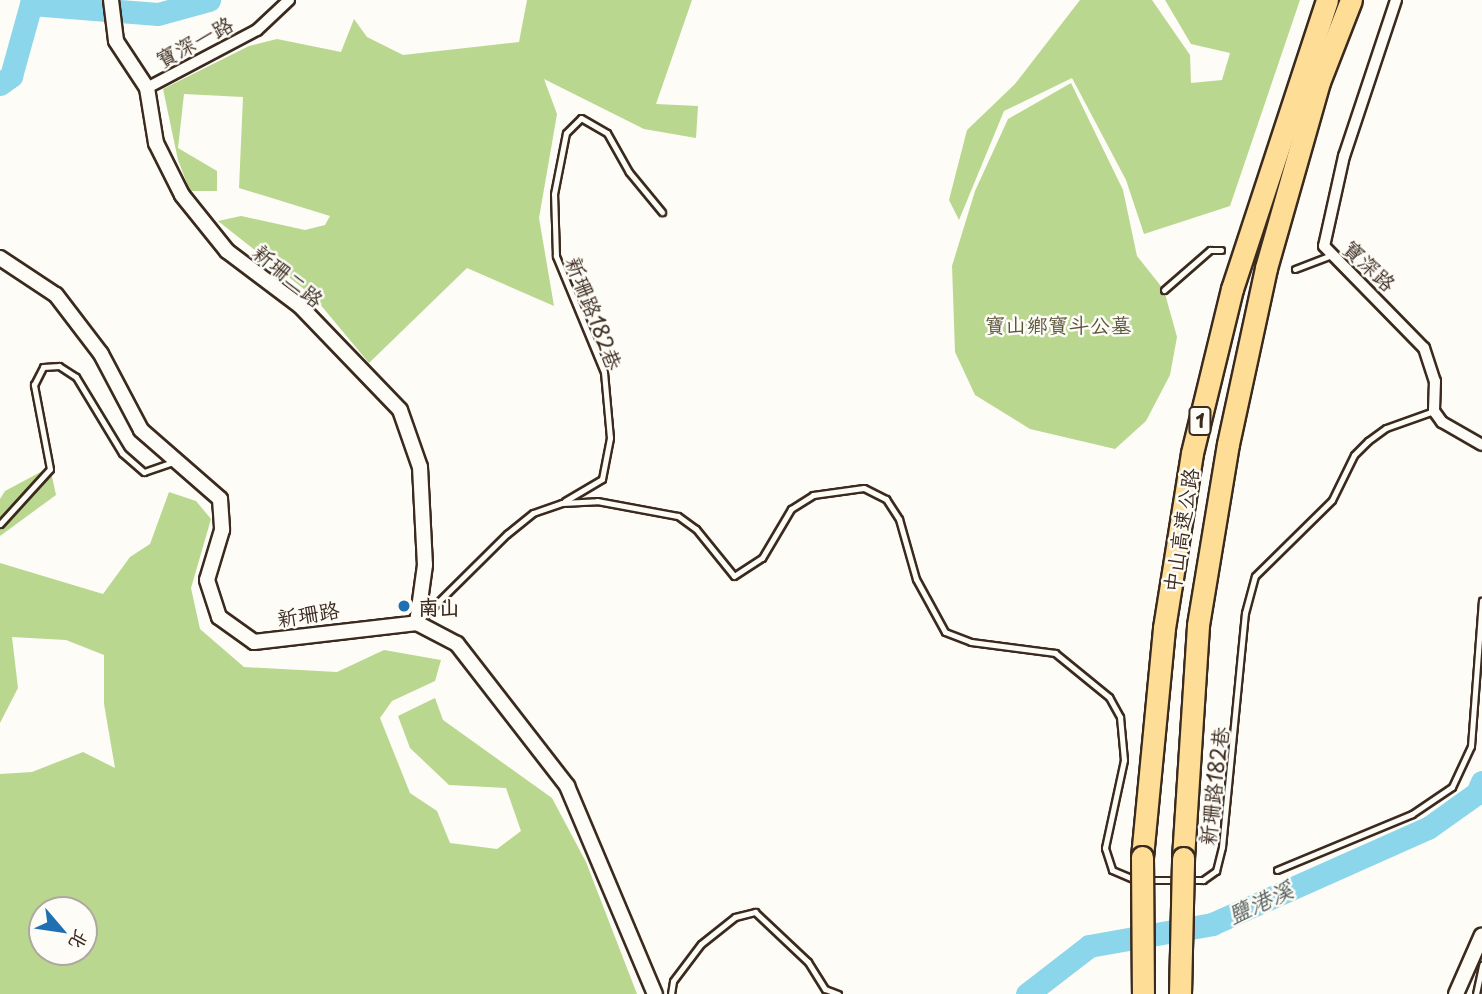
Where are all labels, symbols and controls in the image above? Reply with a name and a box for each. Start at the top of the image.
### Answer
street label: 寶深一路 [151,10,237,72]
street label: 寶深路 [1338,234,1402,296]
street label: 新珊二路 [249,238,329,312]
street label: 新珊路182巷 [562,253,628,373]
park label: 寶山鄉寶斗公墓 [985,311,1131,337]
road number: 1 [1188,406,1212,436]
street label: 中山高速公路 [1158,466,1202,594]
place label: 南山 [418,593,460,619]
street label: 新珊路 [275,596,341,630]
marker: 南山 [396,598,412,614]
street label: 新珊路182巷 [1193,725,1233,847]
water label: 鹽港溪 [1223,875,1297,929]
north arrow [28,896,98,966]
text: 北 [63,925,96,955]

